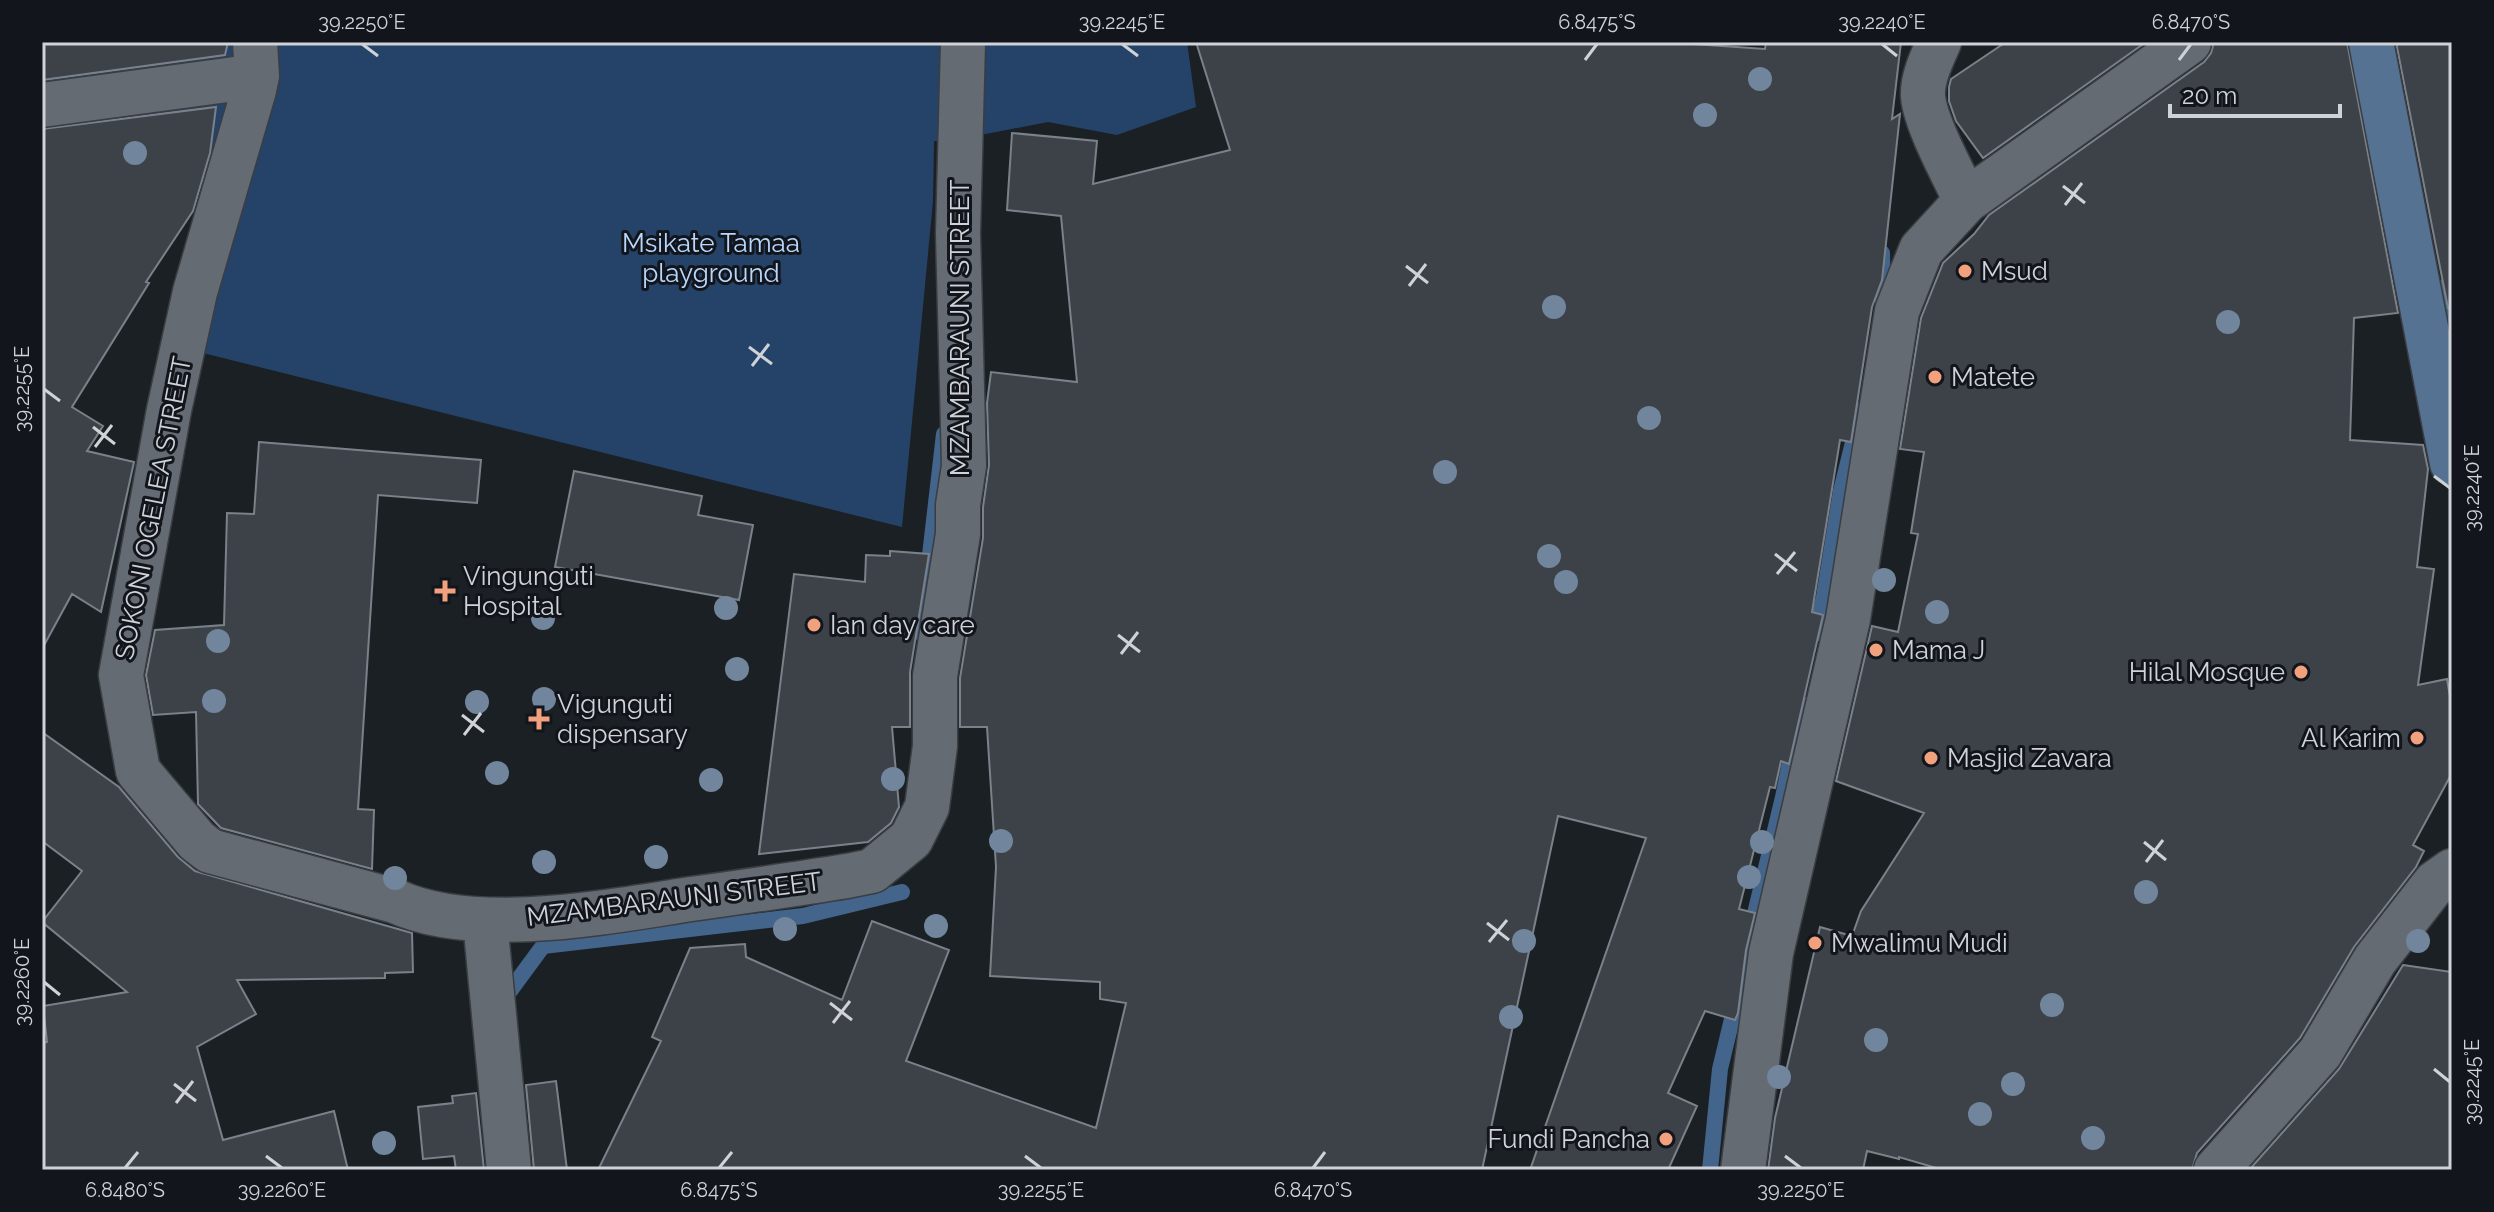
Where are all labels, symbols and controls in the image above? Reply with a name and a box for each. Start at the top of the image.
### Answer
text: 39.2250°E [318,10,406,34]
text: 39.2245°E [1079,10,1165,34]
text: 6.8475°S [1558,10,1636,34]
text: 39.2240°E [1838,10,1926,34]
text: 6.8470°S [2152,10,2230,34]
scale bar [2170,68,2340,118]
text: 20 m [2182,81,2237,110]
street label: MZAMBARAUNI STREET [945,180,975,476]
park label: Msikate Tamaa playground [622,228,800,288]
place label: Msud [1981,256,2048,286]
marker: Msud [1956,262,1974,280]
text: 39.2255°E [10,346,34,432]
street label: SOKONI OGELEA STREET [109,354,197,662]
place label: Matete [1951,362,2035,392]
marker: Matete [1926,368,1944,386]
text: 39.2240°E [2460,444,2484,532]
place label: Vingunguti Hospital [463,561,594,621]
marker: Vingunguti Hospital [434,580,456,602]
place label: Ian day care [830,610,975,640]
marker: Ian day care [805,616,823,634]
place label: Mama J [1892,635,1985,665]
marker: Mama J [1867,641,1885,659]
place label: Hilal Mosque [2129,657,2285,687]
marker: Hilal Mosque [2292,663,2310,681]
place label: Vigunguti dispensary [557,689,688,749]
marker: Vigunguti dispensary [528,708,550,730]
place label: Al Karim [2301,723,2401,753]
marker: Al Karim [2408,729,2426,747]
place label: Masjid Zavara [1947,743,2112,773]
marker: Masjid Zavara [1922,749,1940,767]
street label: MZAMBARAUNI STREET [525,866,823,932]
place label: Mwalimu Mudi [1831,928,2008,958]
marker: Mwalimu Mudi [1806,934,1824,952]
text: 39.2260°E [10,938,34,1026]
text: 39.2245°E [2460,1039,2484,1125]
place label: Fundi Pancha [1488,1124,1650,1154]
marker: Fundi Pancha [1657,1130,1675,1148]
text: 6.8480°S [85,1178,165,1202]
text: 39.2260°E [238,1178,326,1202]
text: 6.8475°S [680,1178,758,1202]
text: 39.2255°E [998,1178,1084,1202]
text: 6.8470°S [1274,1178,1352,1202]
text: 39.2250°E [1757,1178,1845,1202]

